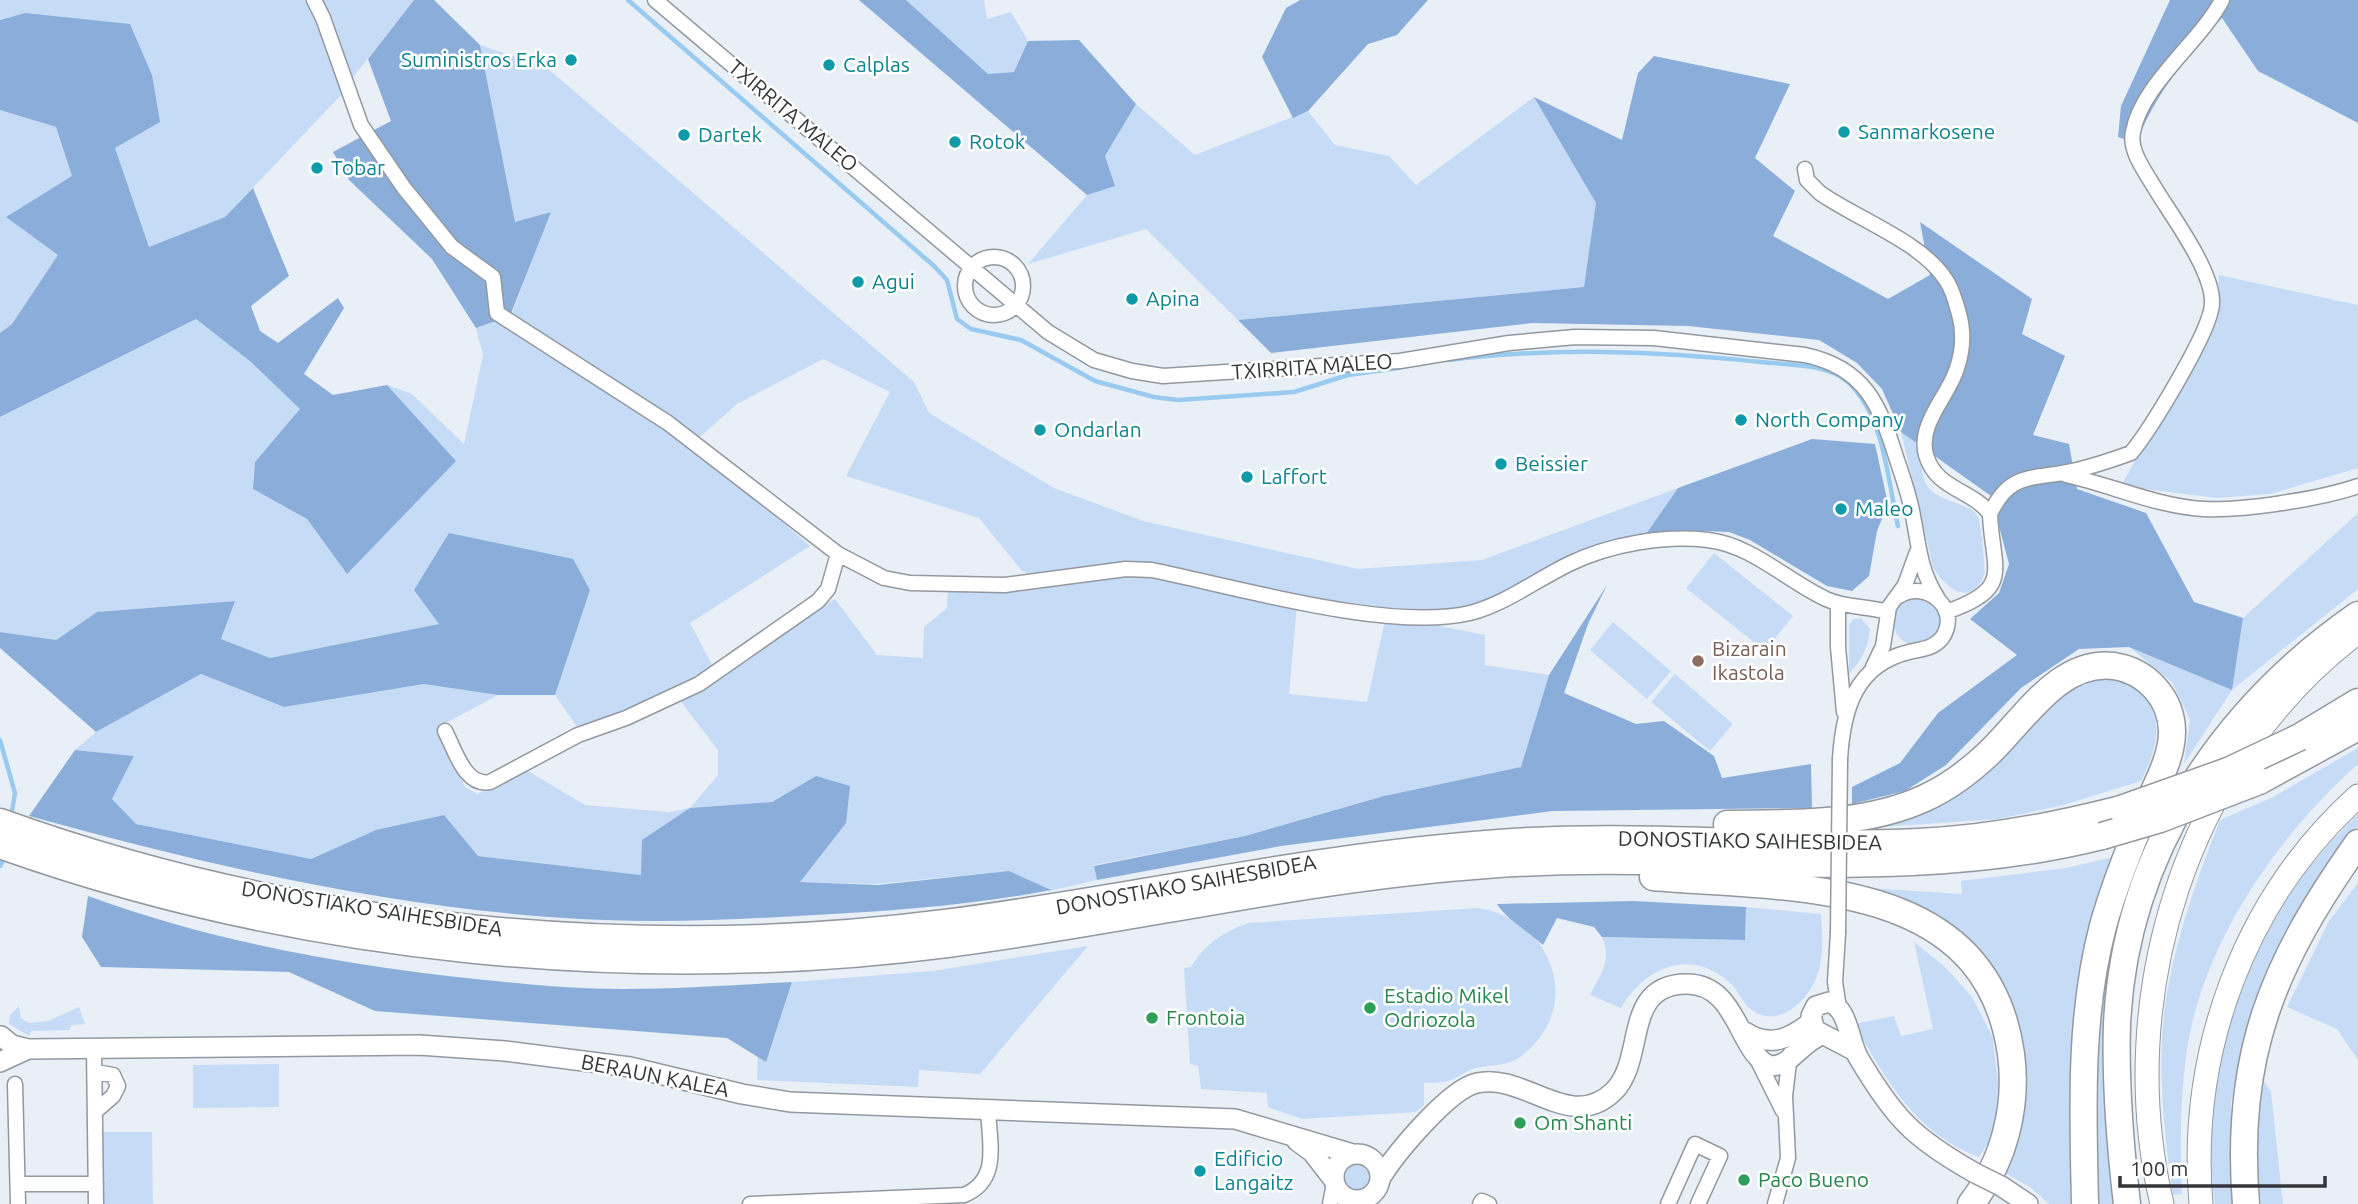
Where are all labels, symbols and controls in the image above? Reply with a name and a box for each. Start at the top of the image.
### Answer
place label: Suministros Erka [401,47,557,71]
marker: Suministros Erka [563,52,579,68]
place label: Calplas [843,52,910,76]
street label: TXIRRITA MALEO [724,54,863,176]
marker: Calplas [821,57,837,73]
place label: Sanmarkosene [1858,119,1995,143]
place label: Dartek [698,122,762,146]
marker: Sanmarkosene [1836,124,1852,140]
marker: Dartek [676,127,692,143]
place label: Rotok [969,129,1026,153]
marker: Rotok [947,134,963,150]
place label: Tobar [331,155,385,179]
marker: Tobar [309,160,325,176]
place label: Agui [872,269,915,293]
marker: Agui [850,274,866,290]
place label: Apina [1146,286,1200,310]
marker: Apina [1124,291,1140,307]
street label: TXIRRITA MALEO [1231,348,1393,384]
place label: North Company [1755,407,1904,431]
marker: North Company [1733,412,1749,428]
place label: Ondarlan [1054,417,1142,441]
marker: Ondarlan [1032,422,1048,438]
place label: Beissier [1515,451,1588,475]
marker: Beissier [1493,456,1509,472]
place label: Laffort [1261,464,1327,488]
marker: Laffort [1239,469,1255,485]
place label: Maleo [1855,496,1913,520]
marker: Maleo [1833,501,1849,517]
place label: Bizarain Ikastola [1712,636,1787,684]
marker: Bizarain Ikastola [1690,653,1706,669]
street label: DONOSTIAKO SAIHESBIDEA [1618,826,1883,854]
street label: DONOSTIAKO SAIHESBIDEA [1054,849,1318,919]
street label: DONOSTIAKO SAIHESBIDEA [240,876,505,941]
place label: Estadio Mikel Odriozola [1384,983,1509,1031]
marker: Estadio Mikel Odriozola [1362,1000,1378,1016]
place label: Frontoia [1166,1005,1245,1029]
marker: Frontoia [1144,1010,1160,1026]
street label: BERAUN KALEA [579,1049,732,1101]
place label: Om Shanti [1534,1110,1632,1134]
marker: Om Shanti [1512,1115,1528,1131]
scale bar [2120,1144,2325,1188]
place label: Edificio Langaitz [1214,1146,1293,1194]
text: 100 m [2130,1156,2188,1180]
marker: Edificio Langaitz [1192,1163,1208,1179]
place label: Paco Bueno [1758,1167,1869,1191]
marker: Paco Bueno [1736,1172,1752,1188]

